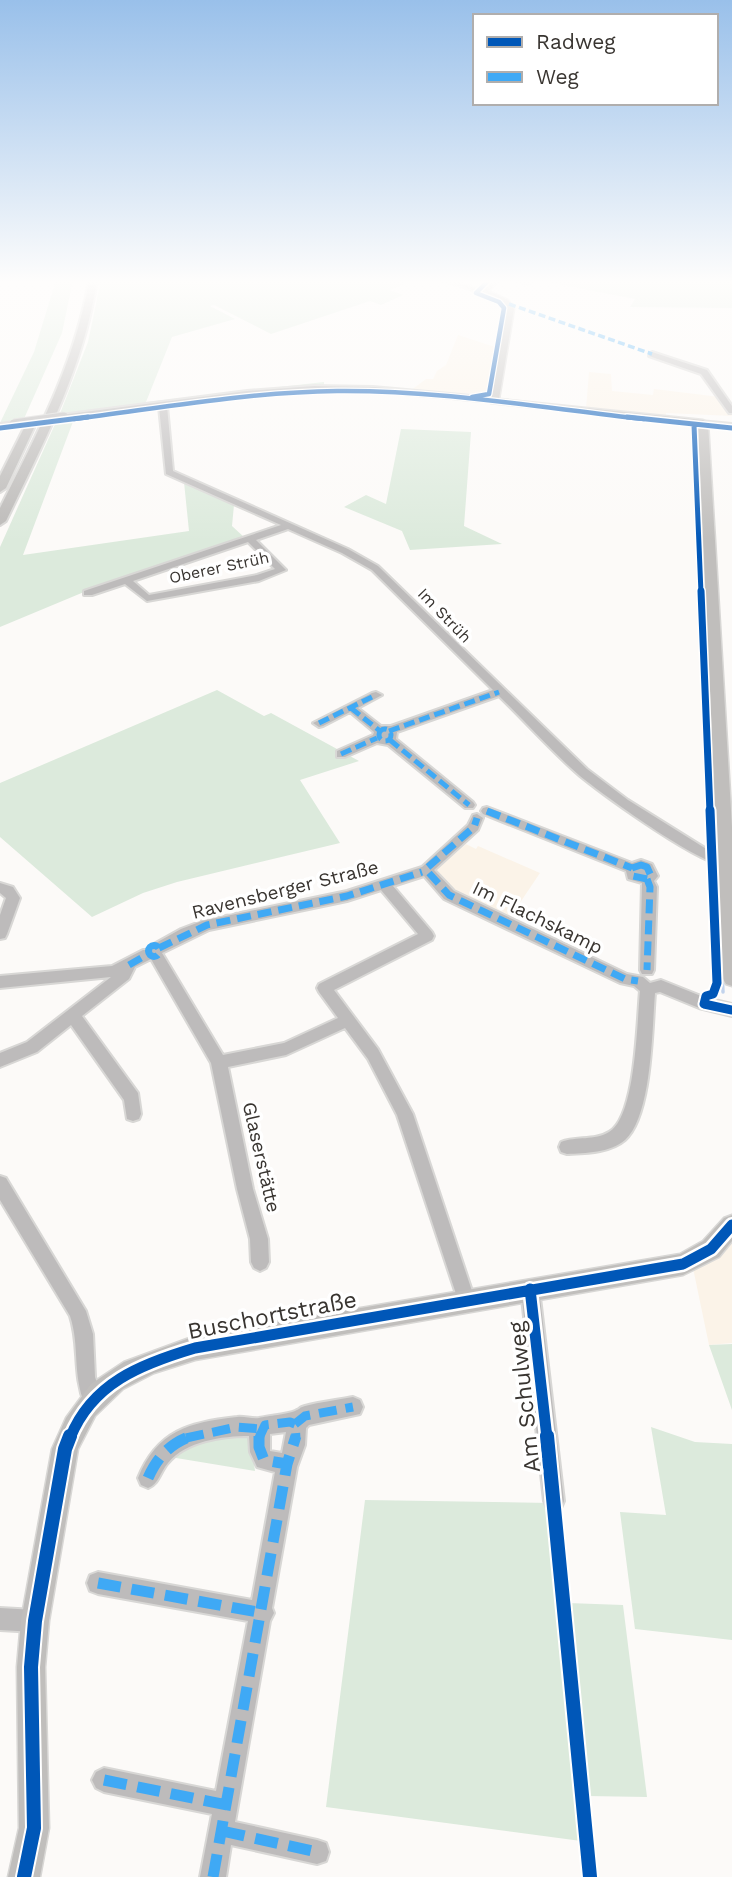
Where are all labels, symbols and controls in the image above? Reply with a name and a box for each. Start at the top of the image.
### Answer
legend [473,14,718,105]
text: Radweg [536,29,616,54]
text: Weg [536,64,580,89]
street label: Oberer Strüh [167,548,271,587]
street label: Im Strüh [414,584,475,647]
street label: Ravensberger Straße [189,855,381,924]
street label: Im Flachskamp [469,876,607,959]
street label: Glaserstätte [238,1100,285,1215]
street label: Buschortstraße [185,1286,359,1345]
street label: Am Schulweg [503,1319,546,1474]

